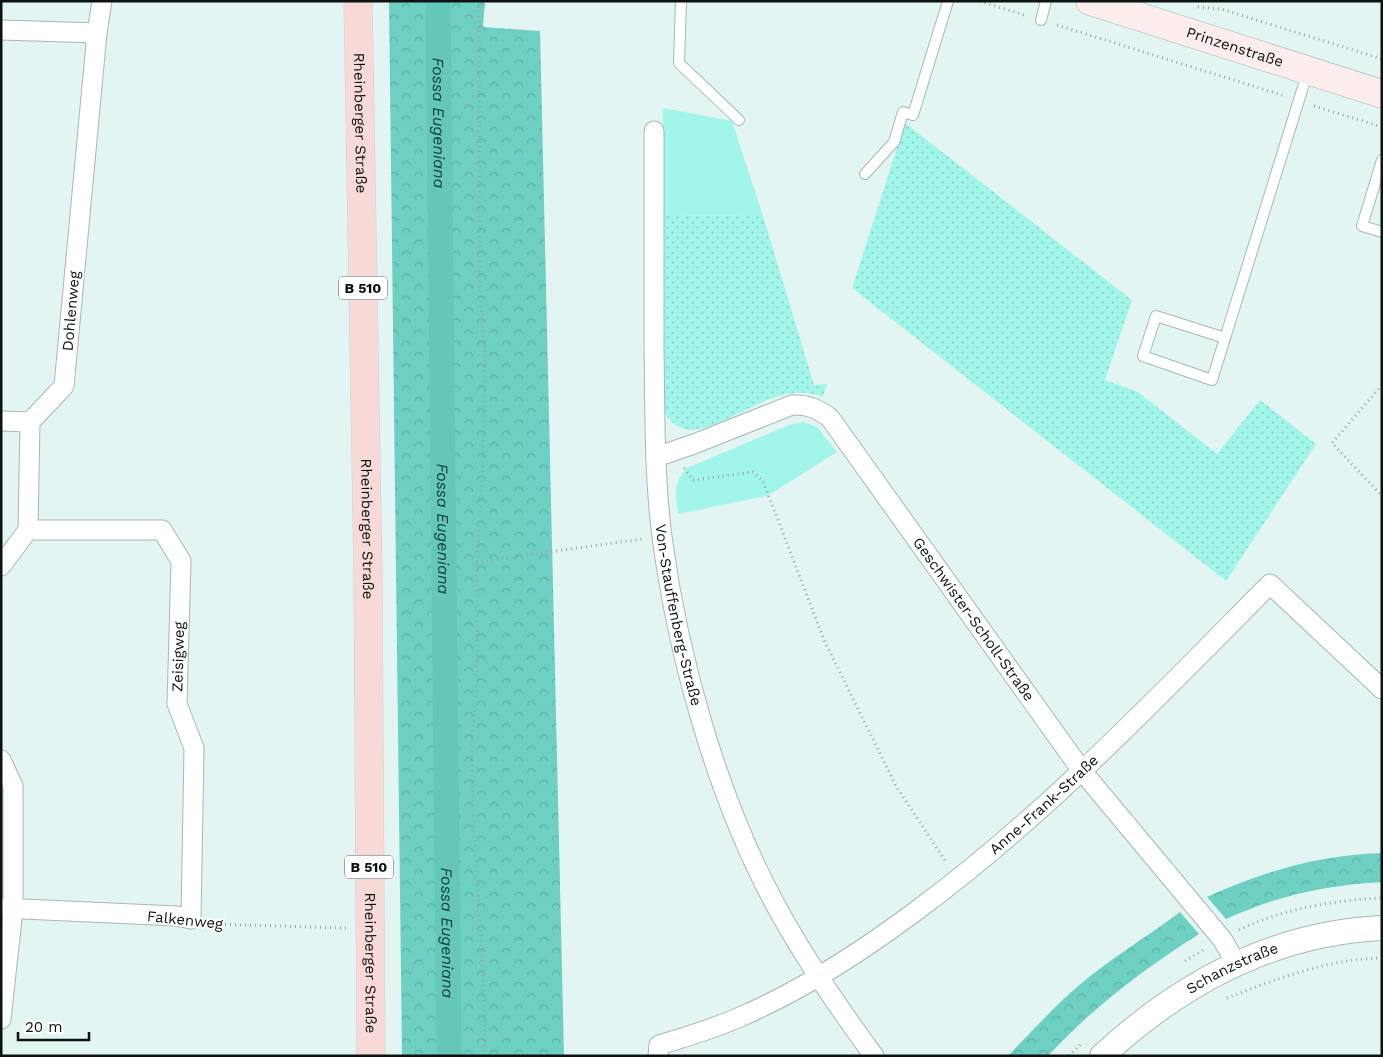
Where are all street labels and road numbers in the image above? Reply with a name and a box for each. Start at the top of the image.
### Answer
street label: Prinzenstraße [1184,23,1286,71]
street label: Rheinberger Straße [350,52,370,194]
street label: Dohlenweg [59,270,83,352]
road number: B 510 [339,276,387,300]
street label: Rheinberger Straße [357,458,377,599]
street label: Von-Stauffenberg-Straße [652,523,706,708]
street label: Geschwister-Scholl-Straße [909,534,1038,705]
street label: Zeisigweg [168,621,188,692]
street label: Anne-Frank-Straße [986,751,1102,858]
road number: B 510 [345,856,393,879]
street label: Rheinberger Straße [361,892,380,1033]
street label: Falkenweg [146,907,224,933]
street label: Schanzstraße [1183,939,1280,998]

